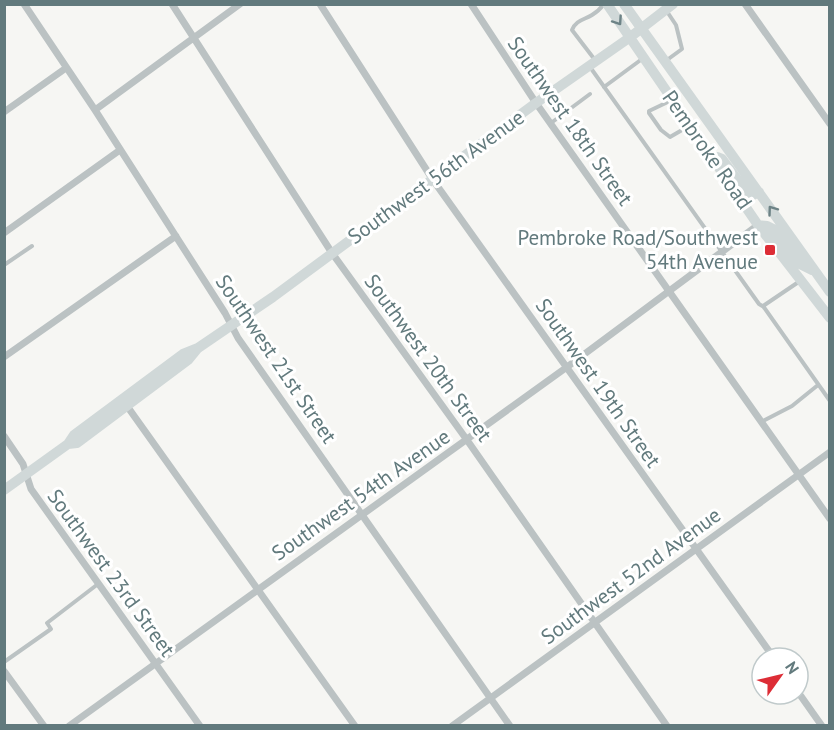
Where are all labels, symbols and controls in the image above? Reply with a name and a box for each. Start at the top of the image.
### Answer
one-way arrow [611,15,622,26]
street label: Southwest 18th Street [502,31,639,211]
street label: Pembroke Road [656,85,758,214]
street label: Southwest 56th Avenue [342,103,529,250]
one-way arrow [768,206,779,217]
place label: Pembroke Road/Southwest 54th Avenue [517,224,758,275]
marker: Pembroke Road/Southwest 54th Avenue [763,243,777,257]
street label: Southwest 21st Street [210,269,343,448]
street label: Southwest 20th Street [359,269,498,447]
street label: Southwest 19th Street [530,293,667,473]
street label: Southwest 54th Avenue [266,423,455,566]
street label: Southwest 23rd Street [42,484,181,662]
street label: Southwest 52nd Avenue [535,501,726,650]
north arrow [750,646,810,706]
text: N [781,658,804,678]

